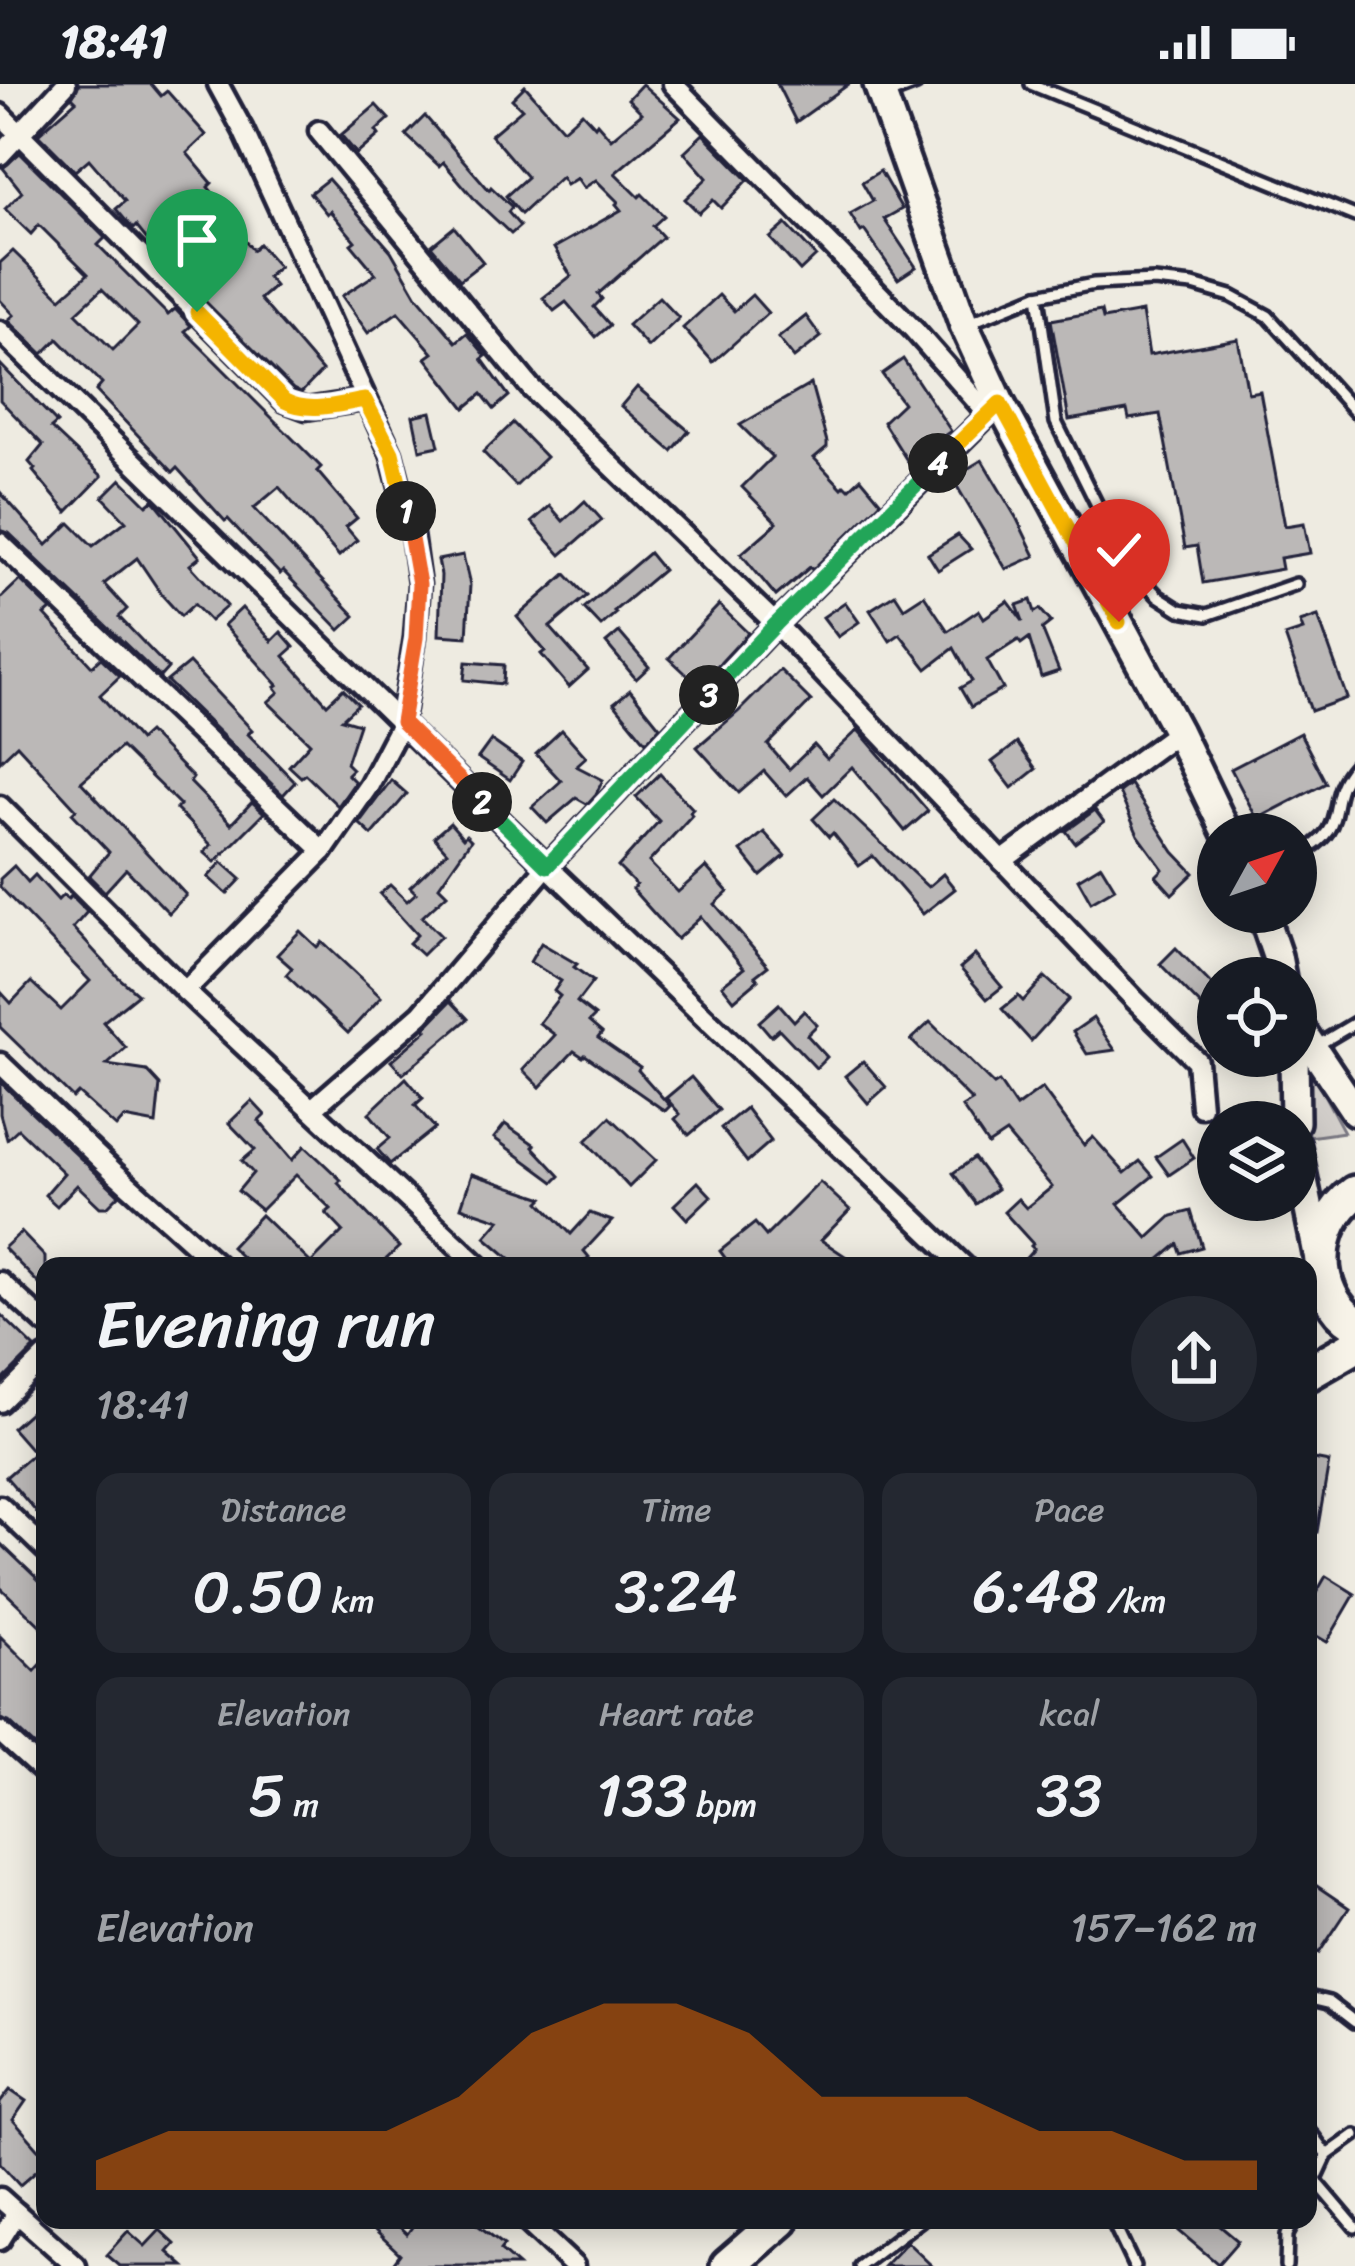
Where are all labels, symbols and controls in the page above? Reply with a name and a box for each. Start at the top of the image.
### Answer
text: 18:41 [60,2,167,82]
pin [146,189,248,312]
icon: arrive [164,207,230,273]
pin: 4 [908,433,968,493]
text: 4 [928,434,948,492]
pin: 1 [376,481,436,541]
text: 1 [399,482,413,540]
pin [1068,499,1170,622]
icon: check [1086,517,1152,583]
pin: 3 [679,665,739,725]
text: 3 [700,666,718,724]
pin: 2 [452,772,512,832]
text: 2 [472,773,492,831]
north arrow [1197,813,1317,933]
map controls [1197,813,1317,1221]
button: locate [1197,957,1317,1077]
button: layers [1197,1101,1317,1221]
text: Evening run [96,1266,436,1383]
button: share [1131,1296,1257,1422]
text: 18:41 [96,1370,189,1439]
text: Distance [221,1481,346,1539]
text: Time [642,1481,711,1539]
text: Pace [1034,1481,1105,1539]
text: 0.50 [192,1539,323,1645]
text: 3:24 [615,1539,738,1645]
text: 6:48 [973,1539,1099,1645]
text: km [323,1572,375,1630]
text: /km [1099,1572,1166,1630]
text: Elevation [217,1685,350,1743]
text: Heart rate [599,1685,754,1743]
text: kcal [1040,1685,1099,1743]
text: 5 [248,1743,285,1849]
text: 133 [596,1743,688,1849]
text: 33 [1037,1743,1102,1849]
text: m [285,1776,319,1834]
text: bpm [688,1776,757,1834]
text: Elevation [96,1893,254,1962]
text: 157–162 m [1071,1893,1257,1962]

